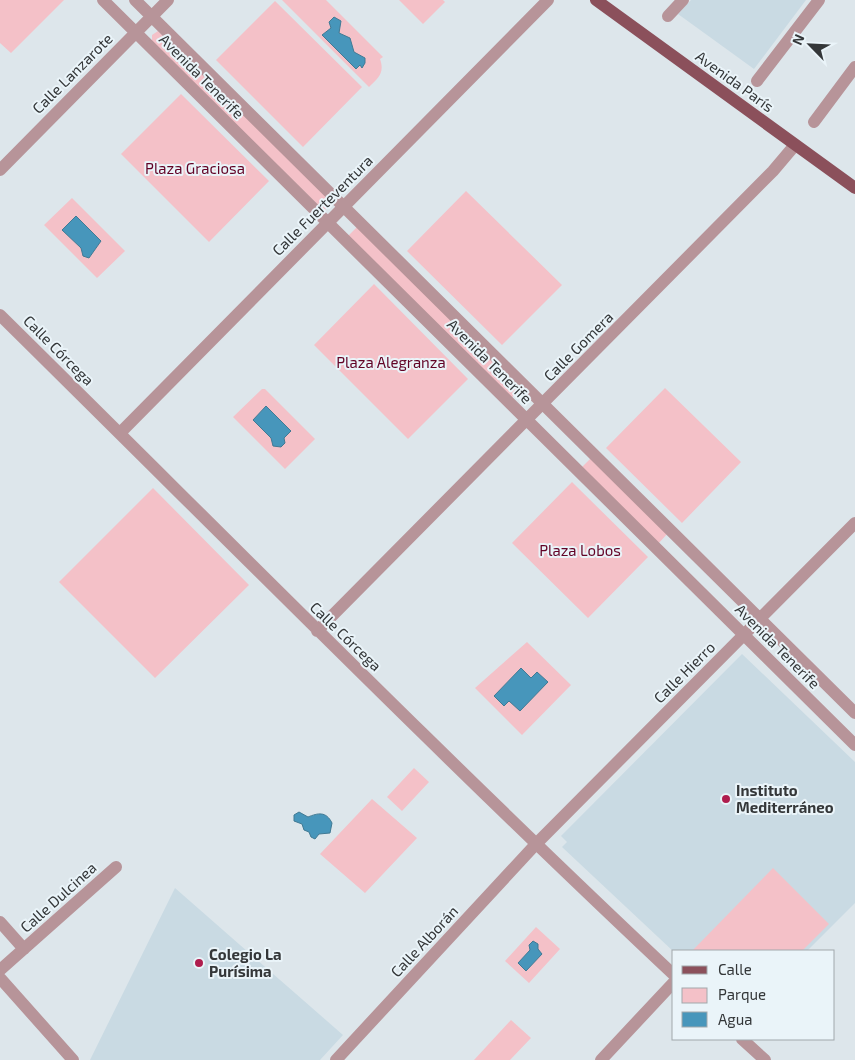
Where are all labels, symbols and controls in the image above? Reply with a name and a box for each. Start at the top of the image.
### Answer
north arrow [785,20,835,70]
street label: Calle Lanzarote [28,29,116,117]
street label: Avenida Tenerife [156,30,248,122]
text: N [788,31,807,48]
street label: Avenida París [693,47,777,115]
street label: Calle Fuerteventura [268,151,376,259]
park label: Plaza Graciosa [145,159,245,177]
street label: Calle Gomera [540,308,616,384]
street label: Calle Córcega [20,311,98,389]
street label: Avenida Tenerife [444,315,536,407]
park label: Plaza Alegranza [336,353,446,371]
park label: Plaza Lobos [539,541,621,559]
street label: Calle Córcega [307,598,385,674]
street label: Avenida Tenerife [732,600,824,692]
street label: Calle Hierro [650,638,718,706]
place label: Instituto Mediterráneo [736,781,834,816]
marker: Instituto Mediterráneo [720,793,732,805]
street label: Calle Dulcinea [16,858,100,936]
street label: Calle Alborán [387,902,461,980]
place label: Colegio La Purísima [209,945,282,980]
legend [672,950,835,1040]
marker: Colegio La Purísima [193,957,205,969]
text: Calle [718,960,752,978]
text: Parque [718,985,766,1003]
text: Agua [718,1010,753,1028]

